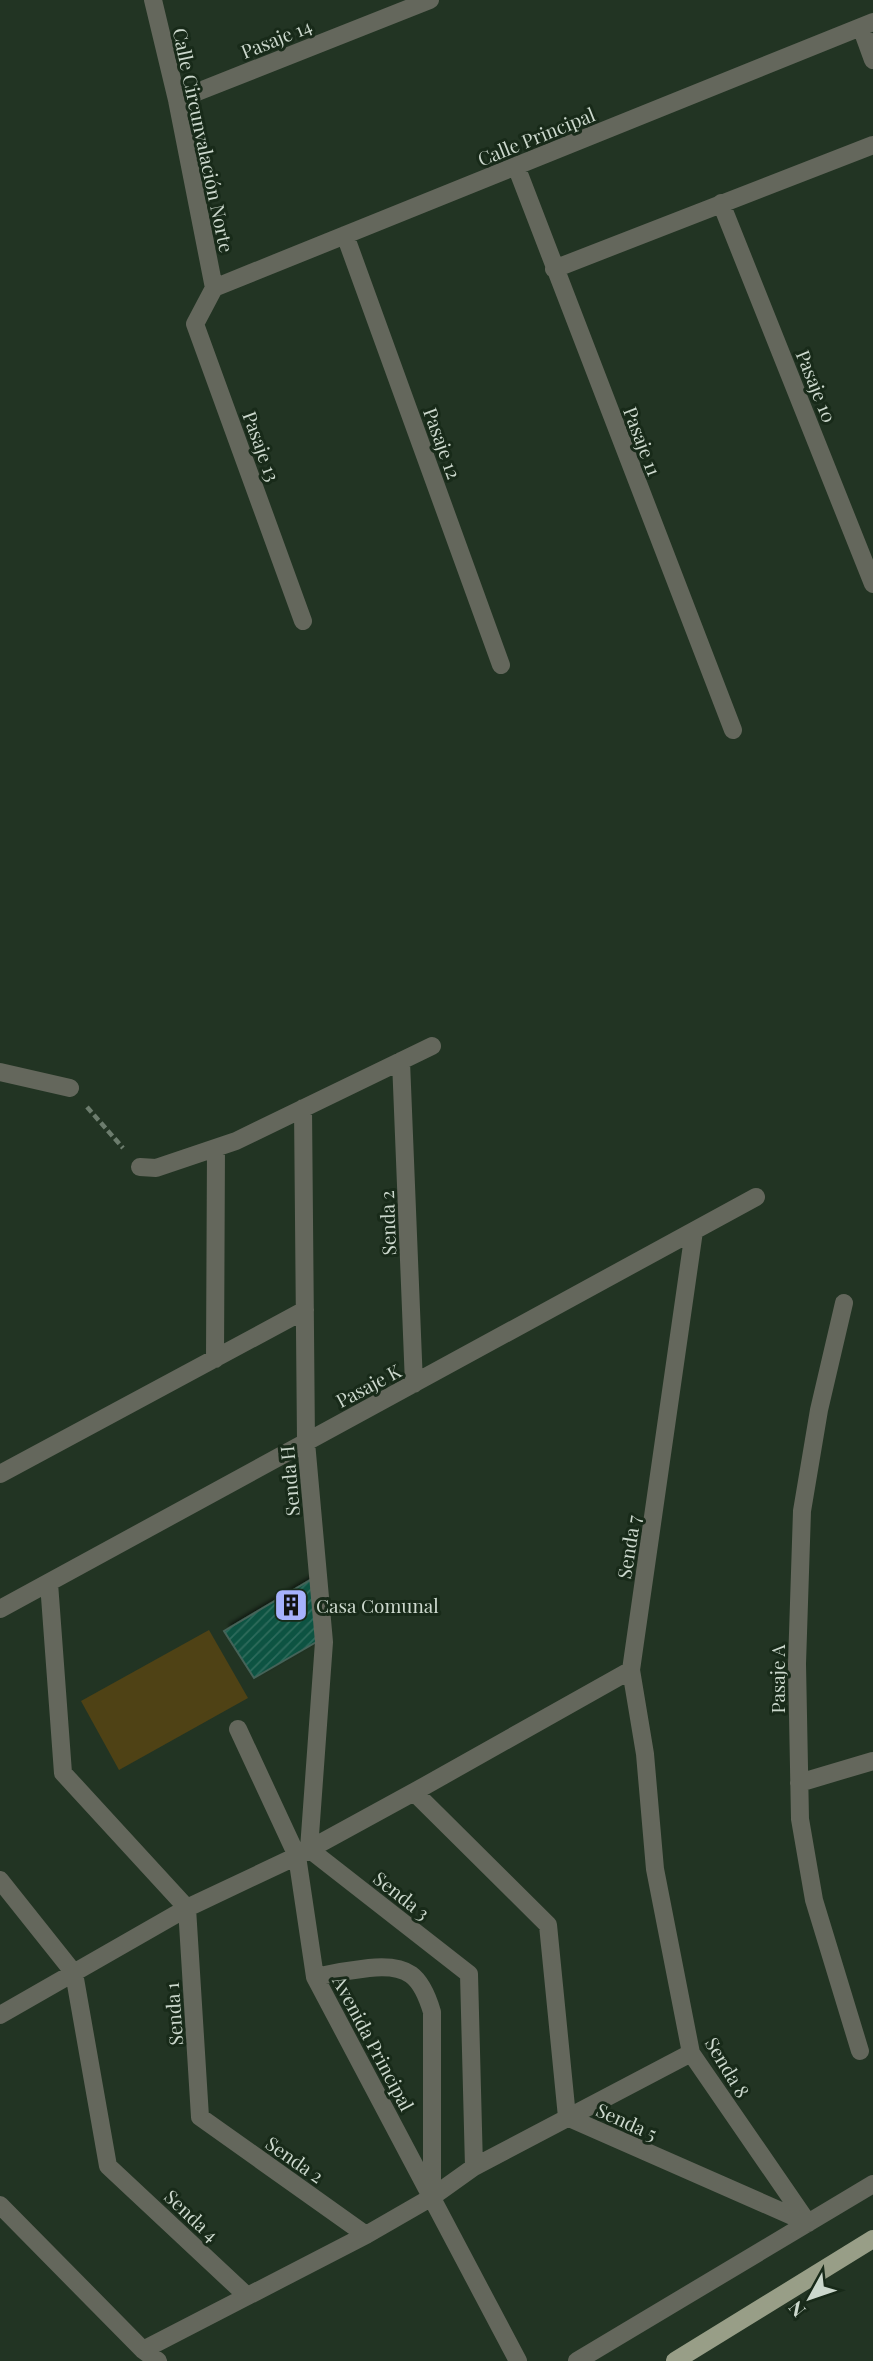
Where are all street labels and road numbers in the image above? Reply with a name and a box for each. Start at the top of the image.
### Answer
street label: Pasaje 14 [237,12,315,64]
street label: Calle Circunvalación Norte [167,25,241,255]
street label: Calle Principal [473,100,599,171]
street label: Pasaje 10 [791,346,843,426]
street label: Pasaje 11 [618,403,668,479]
street label: Pasaje 12 [418,404,468,482]
street label: Pasaje 13 [237,407,287,485]
street label: Senda 2 [373,1190,401,1256]
street label: Pasaje K [331,1357,406,1413]
street label: Senda H [273,1445,305,1517]
street label: Senda 7 [610,1513,646,1581]
street label: Pasaje A [764,1643,790,1714]
street label: Senda 3 [368,1865,436,1925]
street label: Avenida Principal [327,1970,421,2116]
street label: Senda 1 [158,1982,188,2046]
street label: Senda 8 [700,2032,756,2102]
street label: Senda 5 [592,2096,662,2146]
street label: Senda 2 [261,2130,329,2188]
street label: Senda 4 [159,2183,225,2247]

